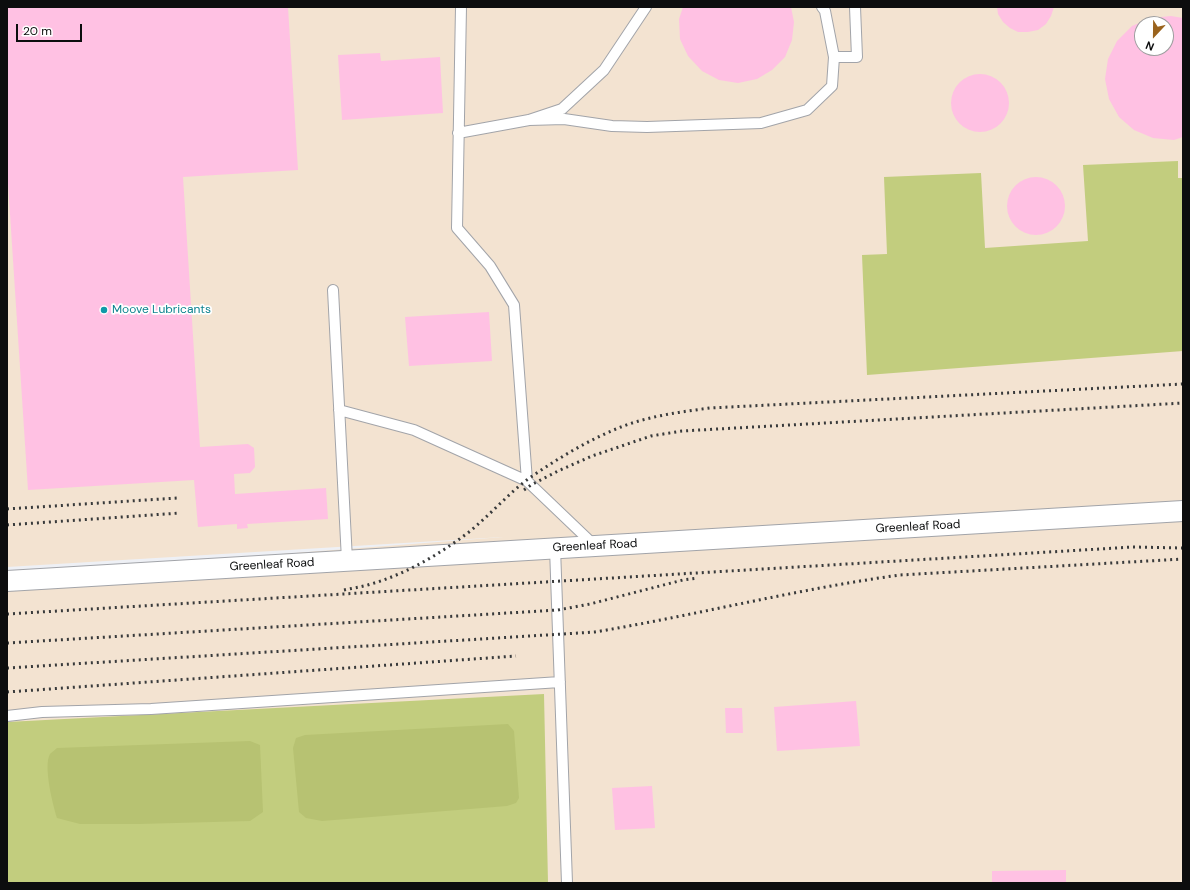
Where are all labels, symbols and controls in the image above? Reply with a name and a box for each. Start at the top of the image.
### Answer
scale bar [18,16,84,42]
north arrow [1134,16,1174,56]
text: 20 m [23,23,52,39]
text: N [1144,38,1156,54]
place label: Moove Lubricants [112,303,211,317]
marker: Moove Lubricants [99,305,109,315]
street label: Greenleaf Road [875,518,961,536]
street label: Greenleaf Road [552,537,638,555]
street label: Greenleaf Road [229,556,315,574]

